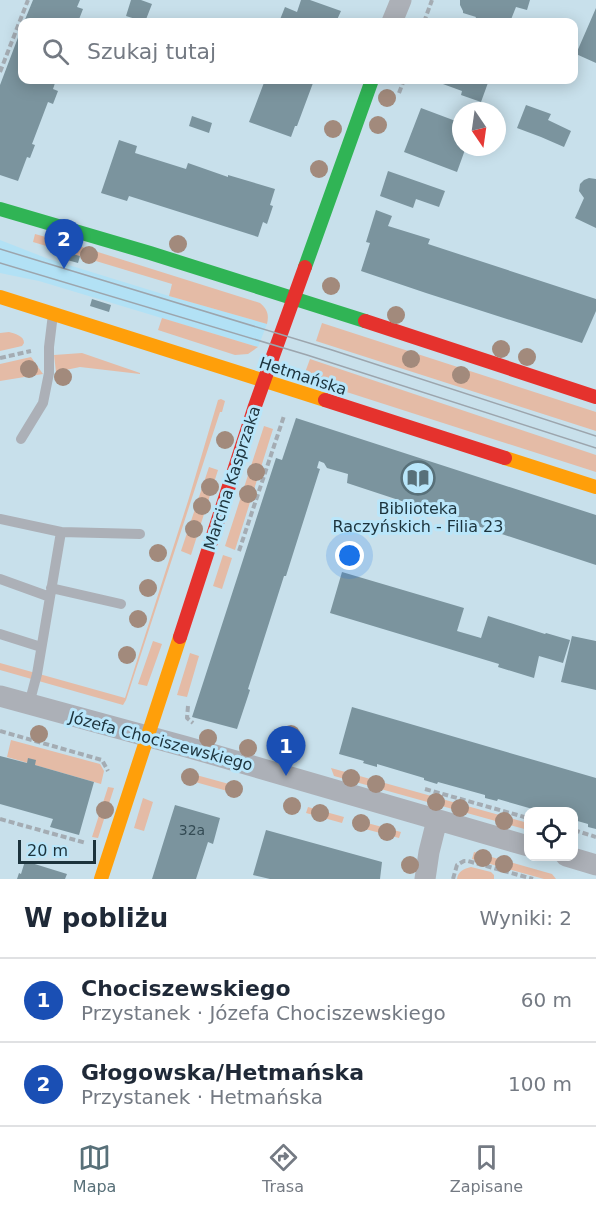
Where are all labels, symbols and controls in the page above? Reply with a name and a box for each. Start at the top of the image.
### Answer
search box [18,18,578,84]
icon: search [39,35,72,68]
text: Szukaj tutaj [87,39,216,64]
north arrow [452,102,506,156]
pin: 2 [44,220,84,269]
street label: Hetmańska [257,353,349,399]
street label: Marcina Kasprzaka [200,404,264,552]
library icon: Biblioteka Raczyńskich - Filia 23 [400,460,436,496]
place label: Biblioteka Raczyńskich - Filia 23 [333,499,503,536]
your location [335,541,364,570]
street label: Józefa Chociszewskiego [66,707,255,775]
pin: 1 [266,726,306,776]
map controls [524,807,578,861]
button: locate [524,807,578,861]
house number: 32a [179,822,205,838]
scale bar [18,837,96,864]
text: 20 m [27,841,68,860]
text: W pobliżu [24,903,168,933]
text: Wyniki: 2 [480,906,572,930]
text: Chociszewskiego [81,976,291,1001]
text: 1 [37,988,50,1012]
text: 60 m [521,988,572,1012]
text: Przystanek · Józefa Chociszewskiego [81,1001,446,1025]
text: Głogowska/Hetmańska [81,1060,364,1085]
text: 2 [37,1072,50,1096]
text: 100 m [508,1072,572,1096]
text: Przystanek · Hetmańska [81,1085,323,1109]
tab: Mapa [73,1141,116,1196]
tab: Trasa [262,1141,304,1196]
tab: Zapisane [450,1141,523,1196]

